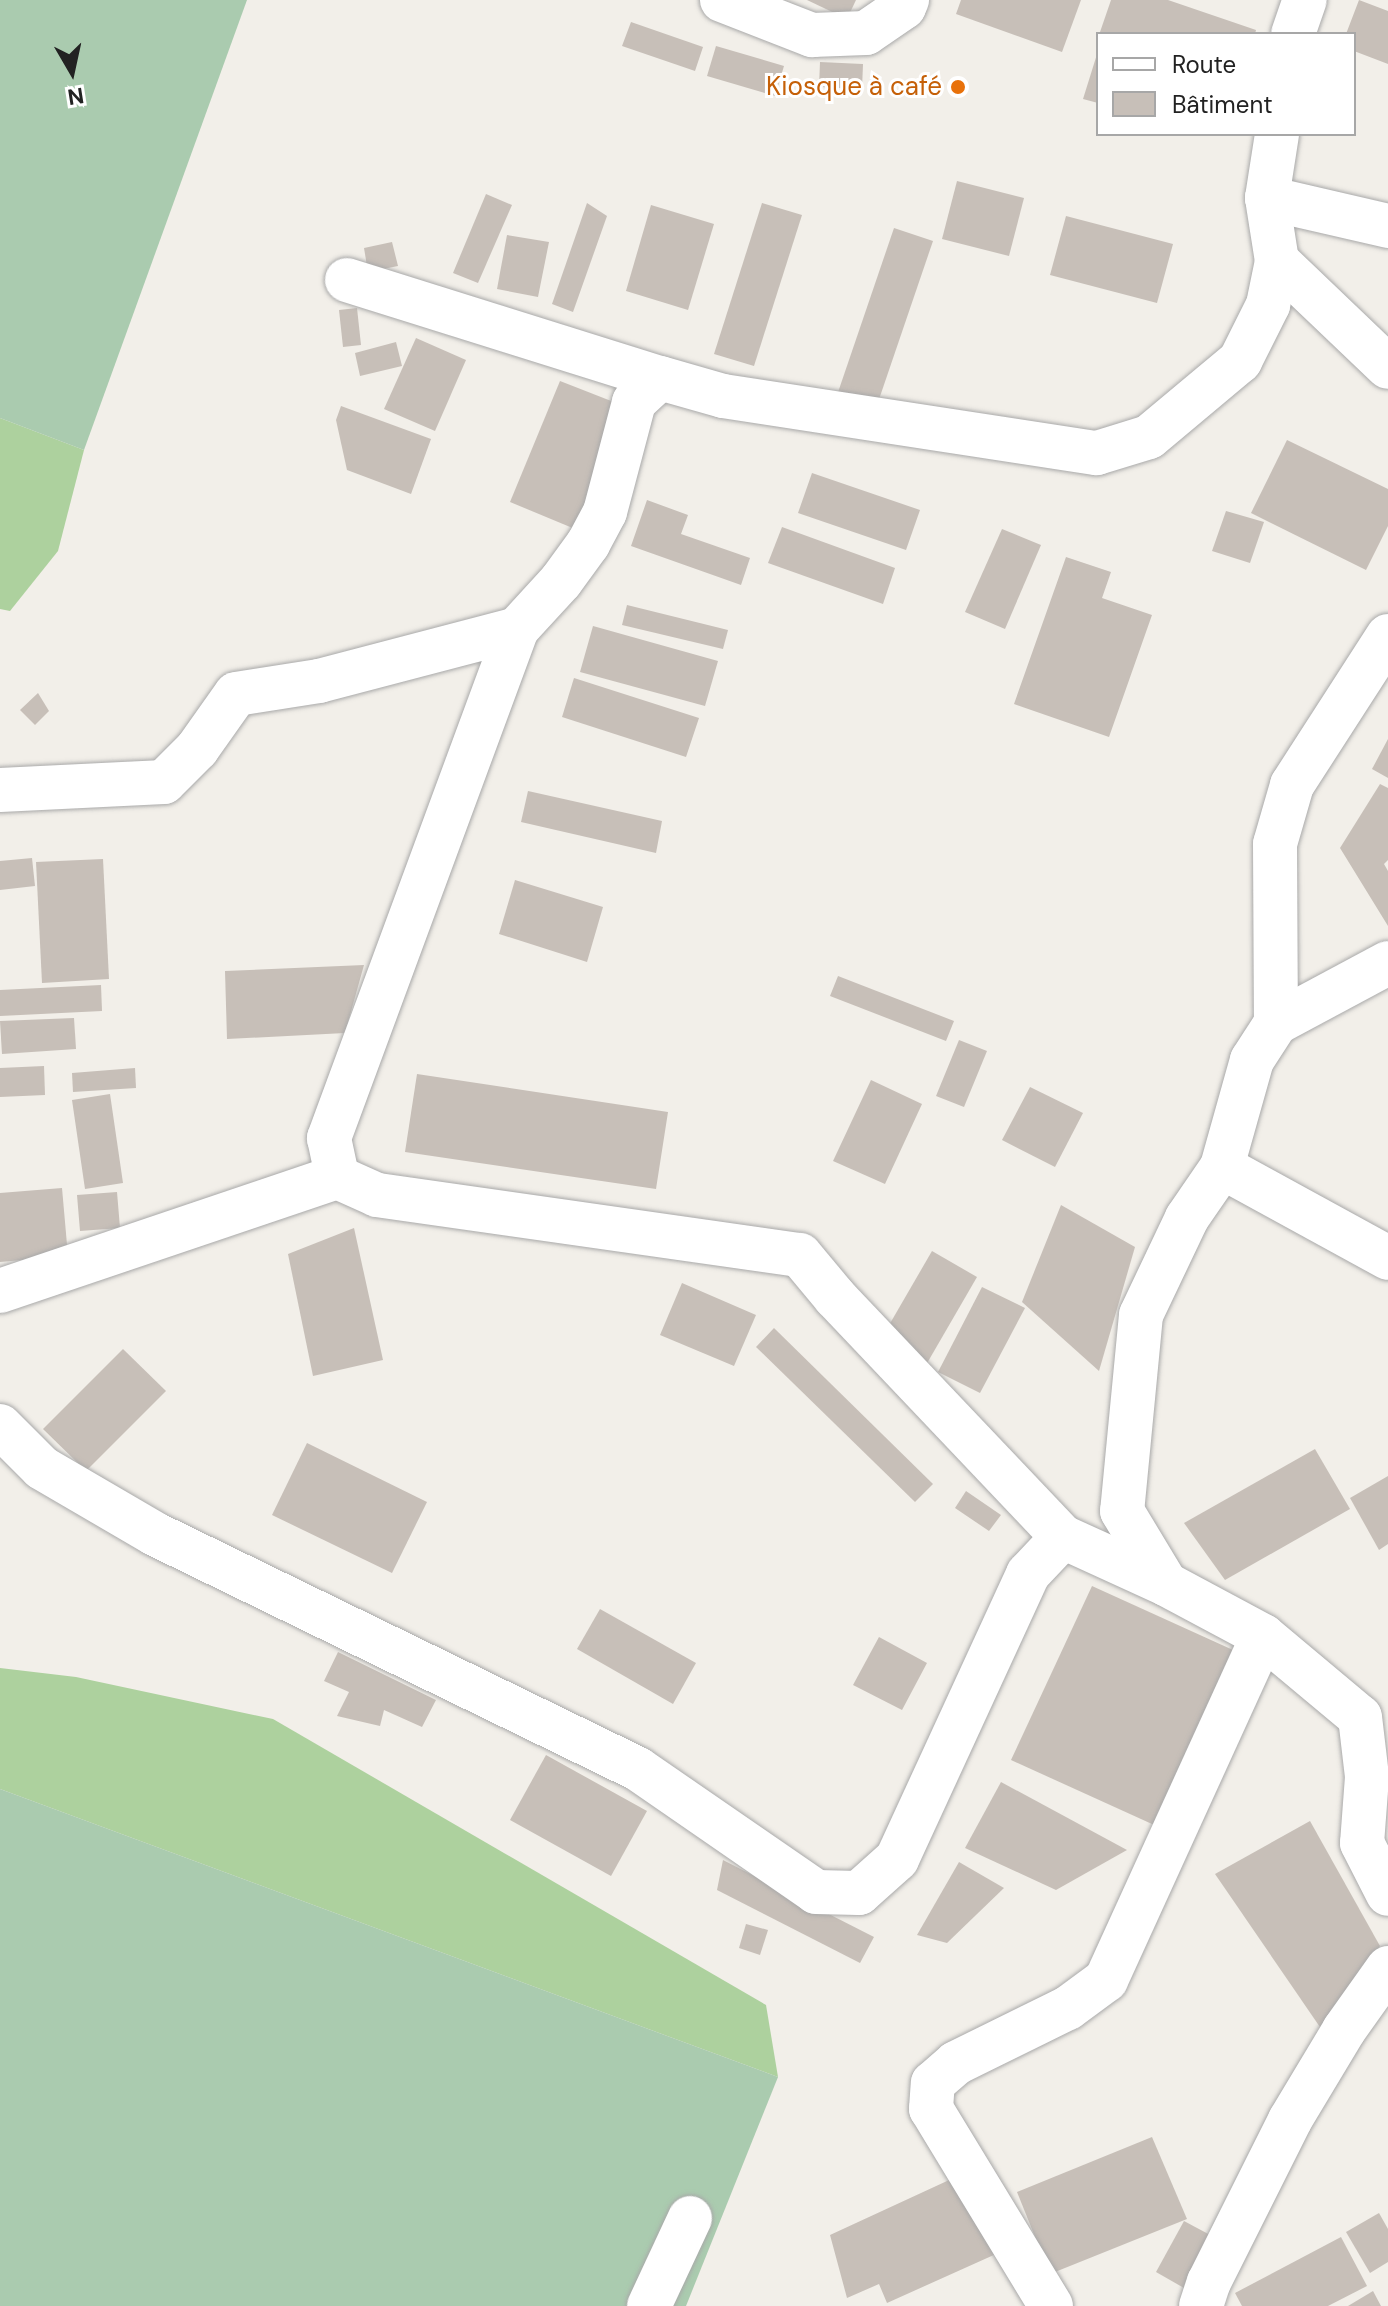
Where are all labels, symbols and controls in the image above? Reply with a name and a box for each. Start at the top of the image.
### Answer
north arrow [32,32,112,112]
legend [1096,32,1356,136]
text: Route [1172,49,1236,80]
place label: Kiosque à café [766,71,942,103]
marker: Kiosque à café [949,78,967,96]
text: N [66,81,86,112]
text: Bâtiment [1172,89,1273,120]

